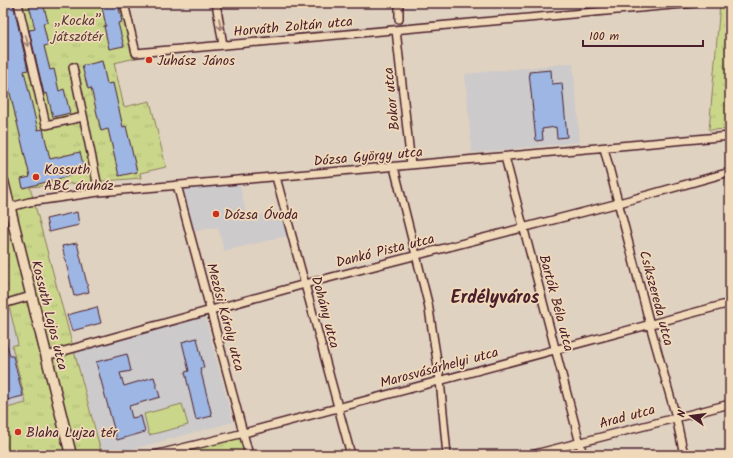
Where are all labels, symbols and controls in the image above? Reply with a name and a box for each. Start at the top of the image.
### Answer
park label: „Kocka” játszótér [49,10,104,48]
street label: Horváth Zoltán utca [232,11,354,43]
one-way arrow [216,17,224,30]
scale bar [583,22,703,48]
text: 100 m [589,27,620,46]
one-way arrow [23,34,31,47]
place label: Juhász János [157,50,235,72]
marker: Juhász János [144,55,154,65]
street label: Bokor utca [378,66,406,132]
street label: Dózsa György utca [313,141,424,173]
place label: Kossuth ABC áruház [44,159,114,197]
marker: Kossuth ABC áruház [31,172,41,182]
place label: Dózsa Óvoda [224,204,298,226]
marker: Dózsa Óvoda [211,209,221,219]
street label: Dankó Pista utca [334,228,437,274]
street label: Csíkszereda utca [633,248,679,348]
street label: Bartók Béla utca [533,252,580,354]
street label: Kossuth Lajos utca [25,258,73,372]
street label: Mezősi Károly utca [200,261,250,374]
street label: Dohány utca [305,274,345,351]
district label: Erdélyváros [451,284,540,313]
street label: Marosvásárhelyi utca [378,342,501,394]
north arrow [671,396,711,436]
street label: Arad utca [597,399,658,435]
text: N [673,408,692,419]
place label: Blaha Lujza tér [26,422,118,444]
marker: Blaha Lujza tér [13,427,23,437]

